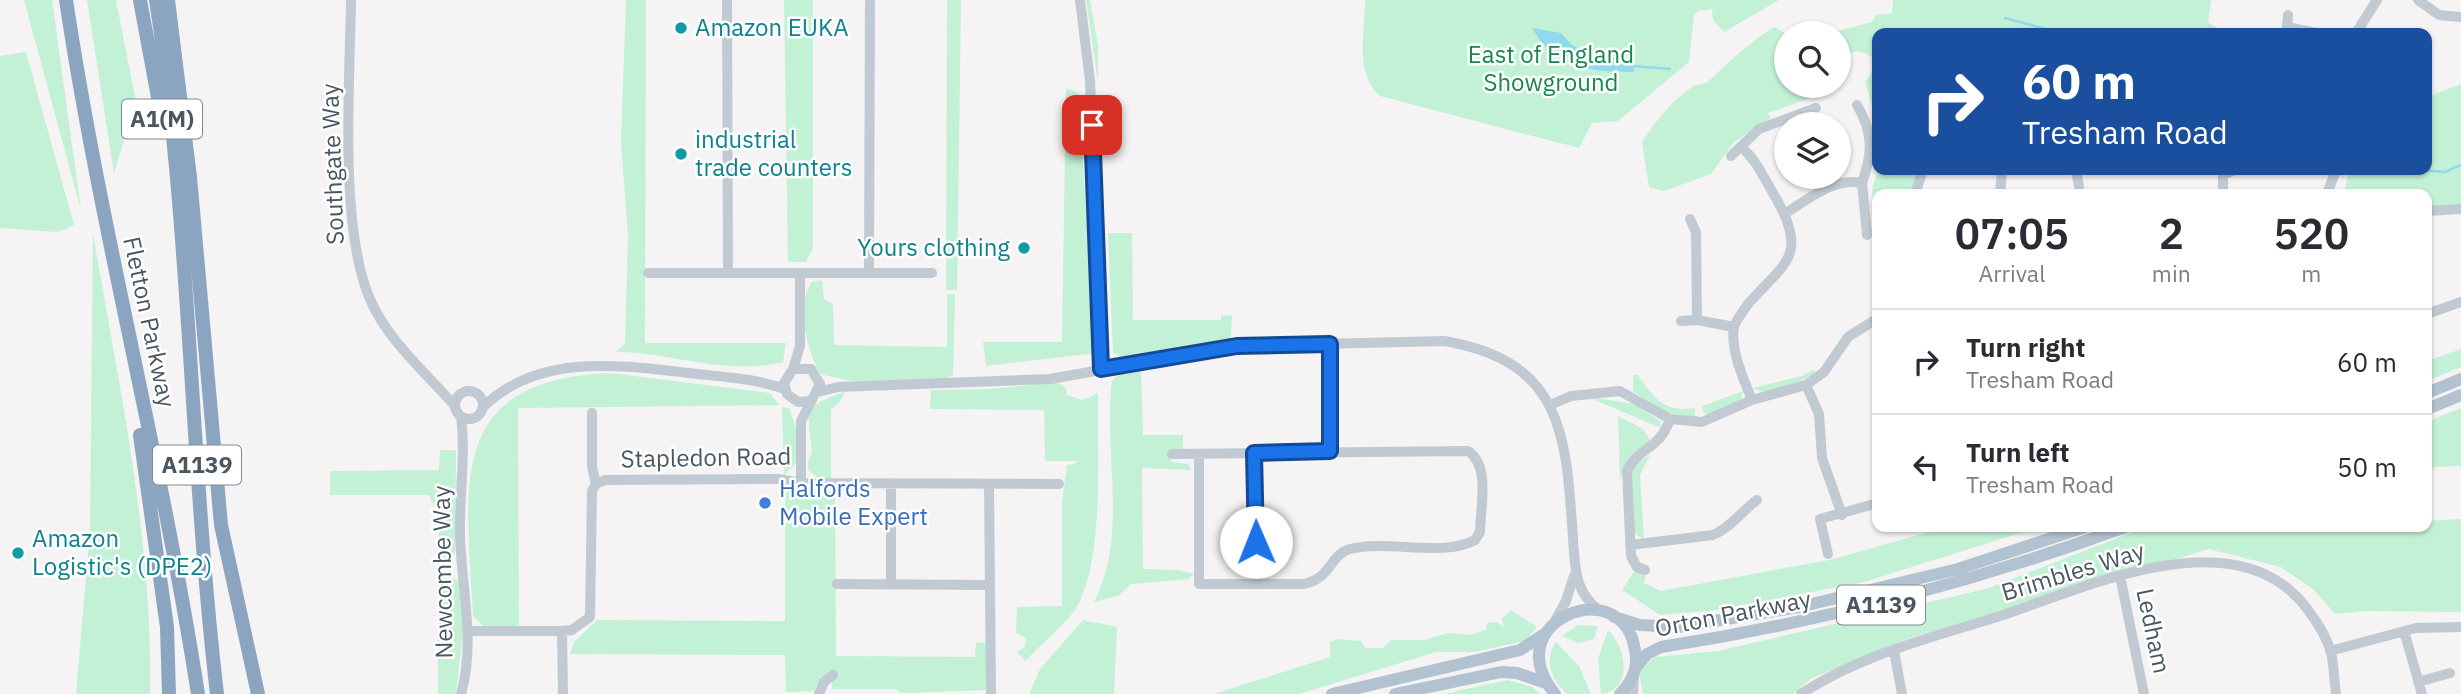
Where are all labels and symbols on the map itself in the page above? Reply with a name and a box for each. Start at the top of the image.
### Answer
place label: Amazon EUKA [695,11,849,43]
marker: Amazon EUKA [673,20,689,36]
park label: East of England Showground [1468,38,1634,98]
street label: Southgate Way [313,83,351,245]
pin [1062,95,1122,155]
road number: A1(M) [122,100,202,138]
place label: industrial trade counters [695,123,852,183]
marker: industrial trade counters [673,146,689,162]
place label: Yours clothing [857,231,1010,263]
street label: Fletton Parkway [116,233,184,410]
marker: Yours clothing [1016,240,1032,256]
street label: Stapledon Road [620,440,792,474]
road number: A1139 [153,446,241,485]
place label: Halfords Mobile Expert [779,472,928,532]
street label: Newcombe Way [424,485,460,659]
marker: Halfords Mobile Expert [757,495,773,511]
position arrow [1219,505,1293,579]
place label: Amazon Logistic's (DPE2) [32,522,212,582]
street label: Brimbles Way [1997,534,2148,608]
marker: Amazon Logistic's (DPE2) [10,545,26,561]
street label: Orton Parkway [1652,582,1814,644]
street label: Ledham [2129,585,2179,676]
road number: A1139 [1837,586,1925,624]

